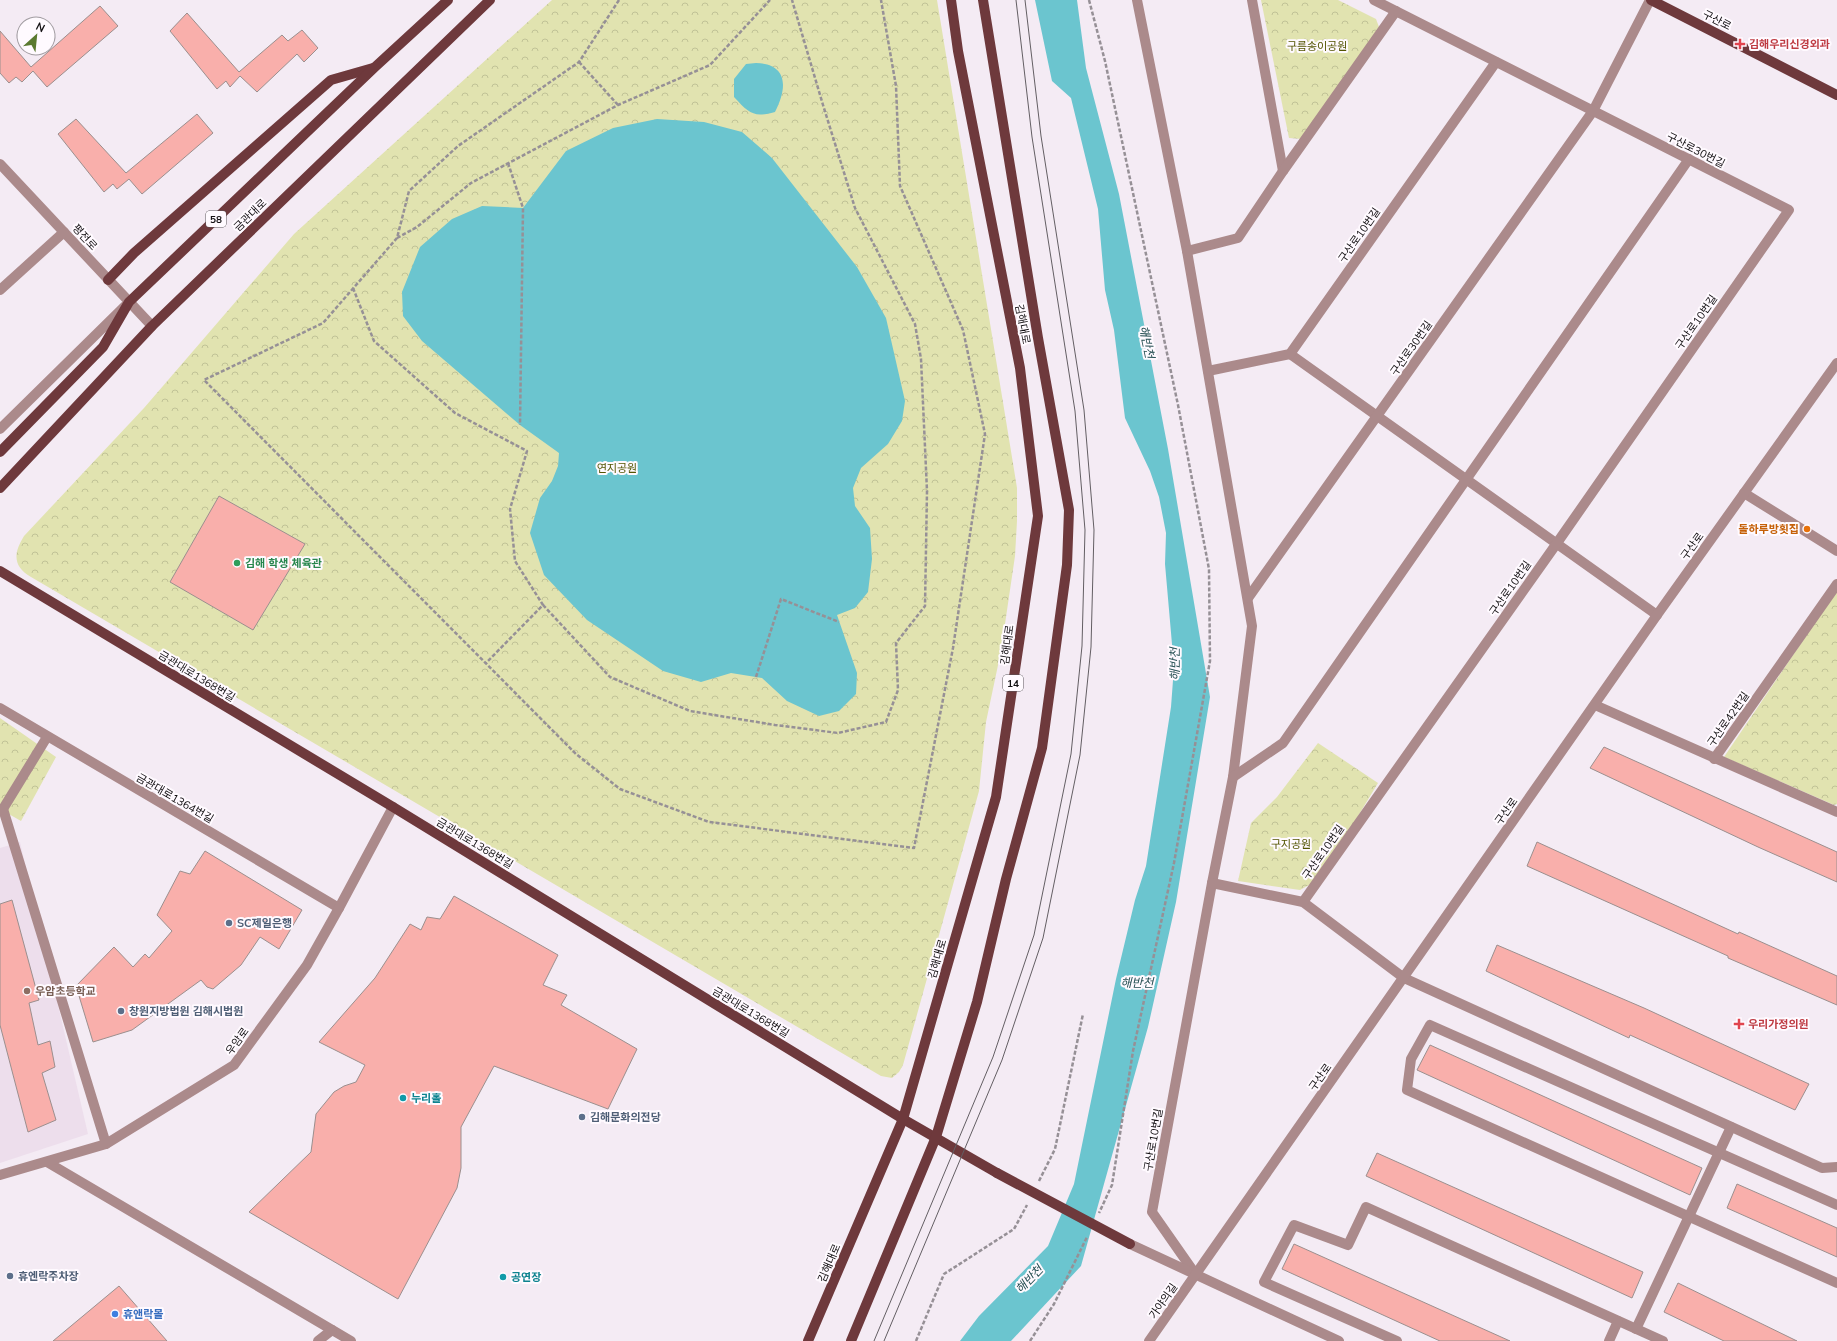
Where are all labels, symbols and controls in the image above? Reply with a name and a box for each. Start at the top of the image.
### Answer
street label: 구산로 [1700,7,1734,33]
north arrow [16,16,56,56]
text: N [34,19,47,35]
place label: 김해우리신경외과 [1749,37,1830,51]
marker: 김해우리신경외과 [1734,38,1746,50]
park label: 구름송이공원 [1287,39,1347,53]
street label: 구산로30번길 [1664,129,1728,171]
street label: 금관대로 [231,196,269,234]
street label: 구산로10번길 [1335,205,1383,265]
road number: 58 [206,211,226,227]
street label: 평전로 [70,221,100,253]
street label: 구산로10번길 [1672,292,1720,352]
street label: 김해대로 [1012,303,1034,345]
street label: 구산로30번길 [1387,318,1435,378]
water label: 해반천 [1136,324,1158,362]
park label: 연지공원 [597,461,637,475]
place label: 돌하루방횟집 [1738,522,1799,536]
marker: 돌하루방횟집 [1802,524,1812,534]
street label: 구산로 [1677,530,1707,562]
place label: 김해 학생 체육관 [245,556,322,570]
marker: 김해 학생 체육관 [232,558,242,568]
street label: 구산로10번길 [1486,558,1534,618]
street label: 김해대로 [997,624,1017,666]
water label: 해반천 [1167,645,1182,681]
street label: 금관대로1368번길 [156,648,238,704]
road number: 14 [1003,675,1023,691]
street label: 구산로42번길 [1704,689,1752,749]
street label: 금관대로1364번길 [134,770,216,826]
street label: 구산로 [1492,795,1520,827]
street label: 금관대로1368번길 [434,815,516,871]
street label: 구산로10번길 [1299,822,1347,882]
park label: 구지공원 [1271,837,1311,851]
place label: SC제일은행 [237,916,292,930]
marker: SC제일은행 [224,918,234,928]
street label: 김해대로 [925,938,949,980]
water label: 해반천 [1120,975,1156,990]
place label: 우암초등학교 [35,984,96,998]
street label: 금관대로1368번길 [710,984,792,1040]
marker: 우암초등학교 [22,986,32,996]
place label: 창원지방법원 김해시법원 [129,1004,243,1018]
marker: 창원지방법원 김해시법원 [116,1006,126,1016]
place label: 우리가정의원 [1748,1017,1809,1031]
marker: 우리가정의원 [1733,1018,1745,1030]
street label: 우암로 [222,1025,252,1057]
street label: 구산로 [1306,1061,1334,1093]
place label: 누리홀 [411,1091,441,1105]
marker: 누리홀 [398,1093,408,1103]
street label: 구산로10번길 [1141,1107,1165,1173]
place label: 김해문화의전당 [590,1110,661,1124]
marker: 김해문화의전당 [577,1112,587,1122]
street label: 김해대로 [815,1242,843,1284]
water label: 해반천 [1012,1260,1047,1296]
place label: 휴엔락주차장 [18,1269,79,1283]
place label: 공연장 [511,1270,541,1284]
marker: 휴엔락주차장 [5,1271,15,1281]
marker: 공연장 [498,1272,508,1282]
street label: 가야의길 [1146,1280,1180,1322]
place label: 휴앤락몰 [123,1307,163,1321]
marker: 휴앤락몰 [110,1309,120,1319]

